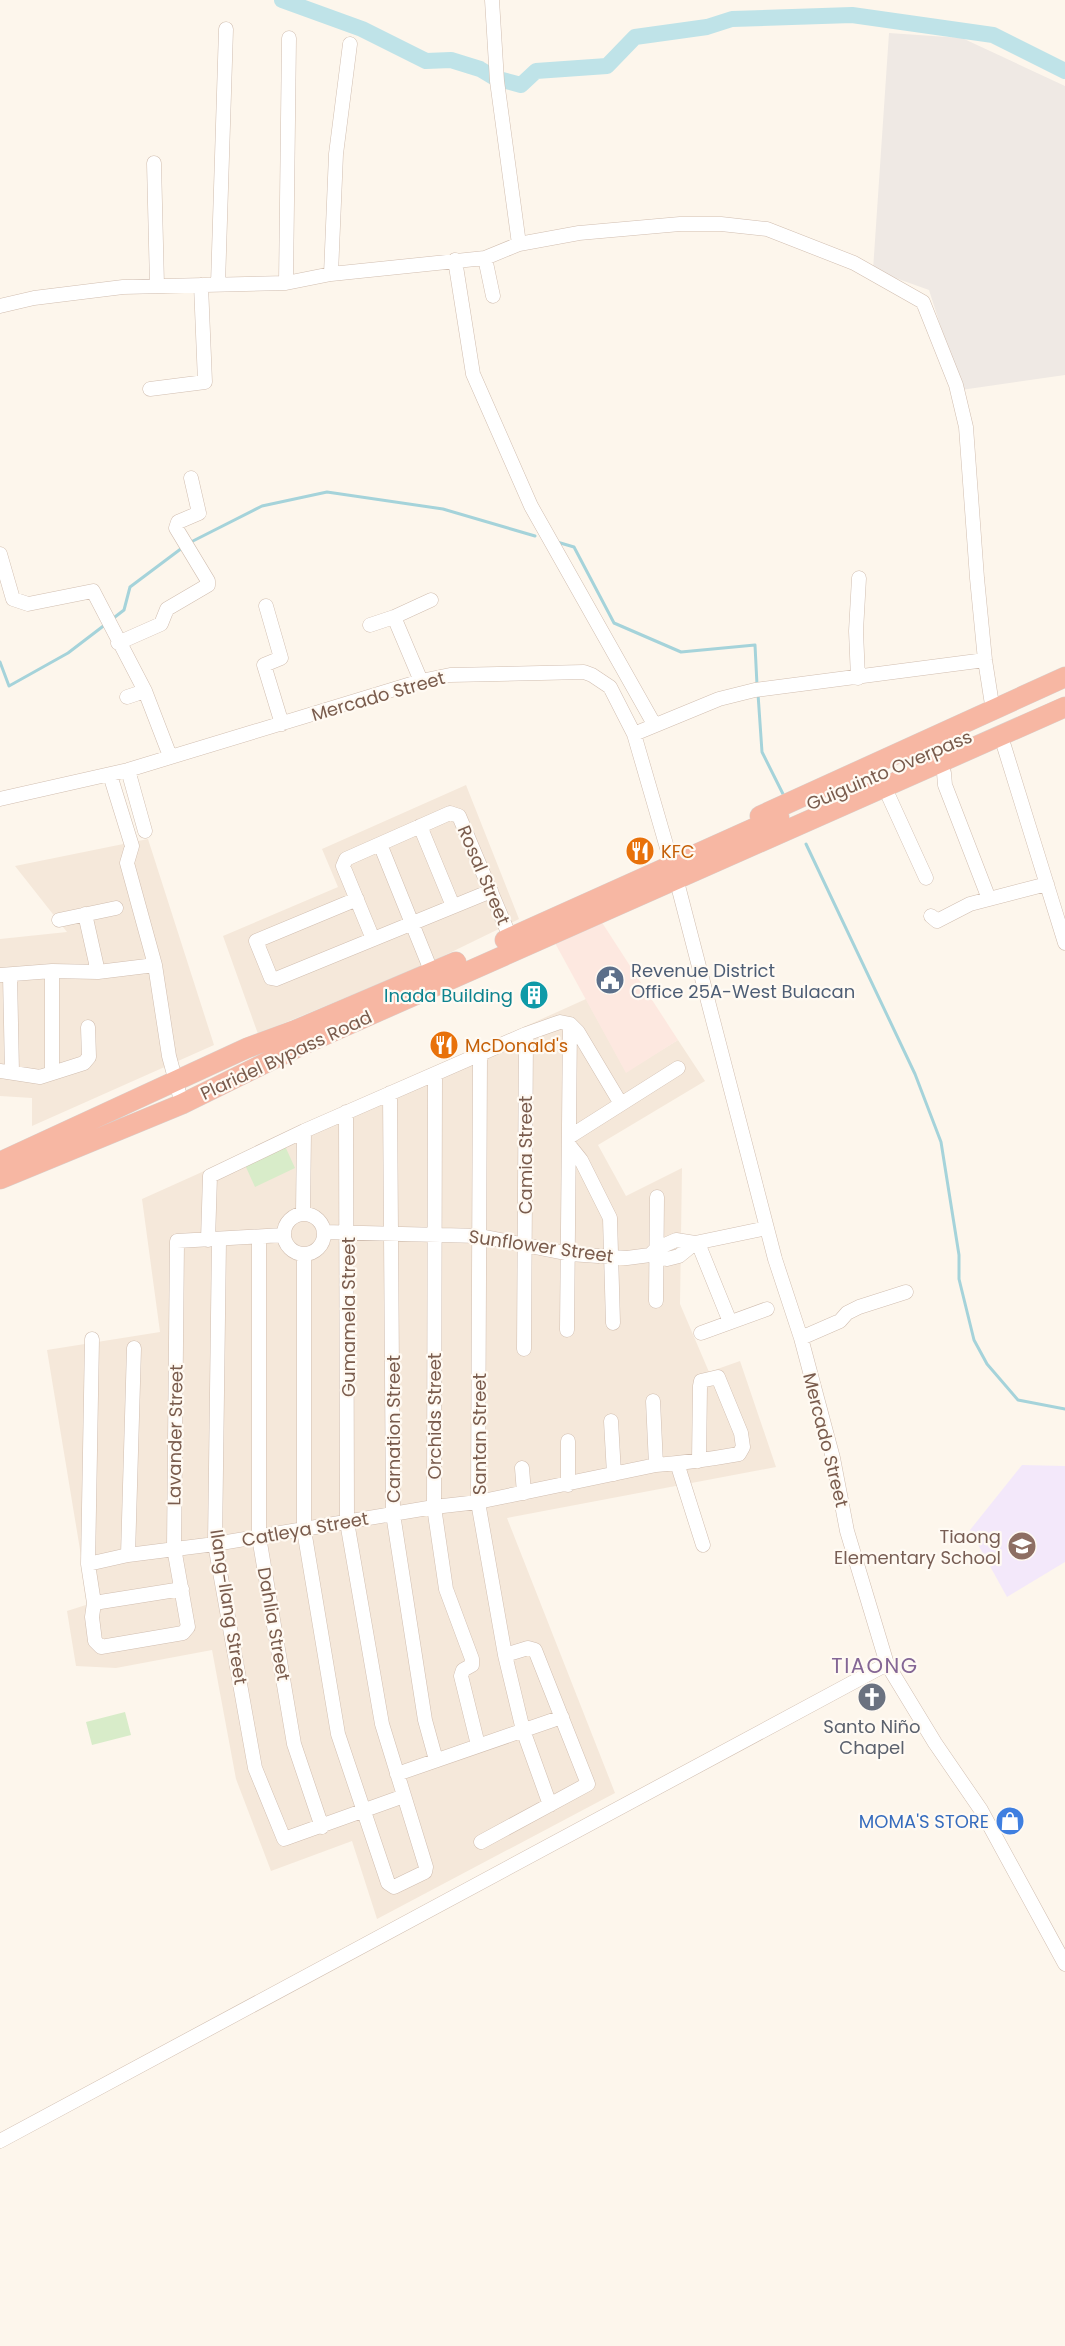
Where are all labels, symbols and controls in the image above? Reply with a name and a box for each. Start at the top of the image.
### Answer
street label: Mercado Street [308,665,448,727]
street label: Guiguinto Overpass [802,724,976,816]
street label: Rosal Street [452,821,516,929]
restaurant icon: KFC [624,835,656,867]
place label: KFC [661,839,695,864]
place label: Revenue District Office 25A-West Bulacan [631,958,855,1004]
public building icon: Revenue District Office 25A-West Bulacan [594,964,626,996]
building icon: Inada Building [518,979,550,1011]
place label: Inada Building [384,983,513,1008]
street label: Plaridel Bypass Road [196,1004,376,1106]
restaurant icon: McDonald's [428,1029,460,1061]
place label: McDonald's [465,1033,568,1058]
street label: Camia Street [513,1096,538,1214]
street label: Sunflower Street [467,1223,615,1269]
street label: Gumamela Street [336,1237,361,1397]
street label: Orchids Street [422,1353,447,1479]
street label: Carnation Street [381,1355,406,1503]
street label: Lavander Street [161,1364,189,1506]
street label: Mercado Street [797,1370,855,1510]
street label: Santan Street [467,1373,492,1495]
street label: Catleya Street [240,1506,370,1552]
place label: Tiaong Elementary School [834,1524,1001,1570]
street label: Ilang-Ilang Street [204,1528,254,1686]
school or university icon: Tiaong Elementary School [1006,1530,1038,1562]
street label: Dahlia Street [252,1565,296,1683]
district label: TIAONG [831,1651,919,1680]
church icon: Santo Niño Chapel [856,1681,888,1713]
place label: Santo Niño Chapel [823,1714,921,1760]
shop icon: MOMA'S STORE [994,1805,1026,1837]
place label: MOMA'S STORE [859,1809,989,1834]

